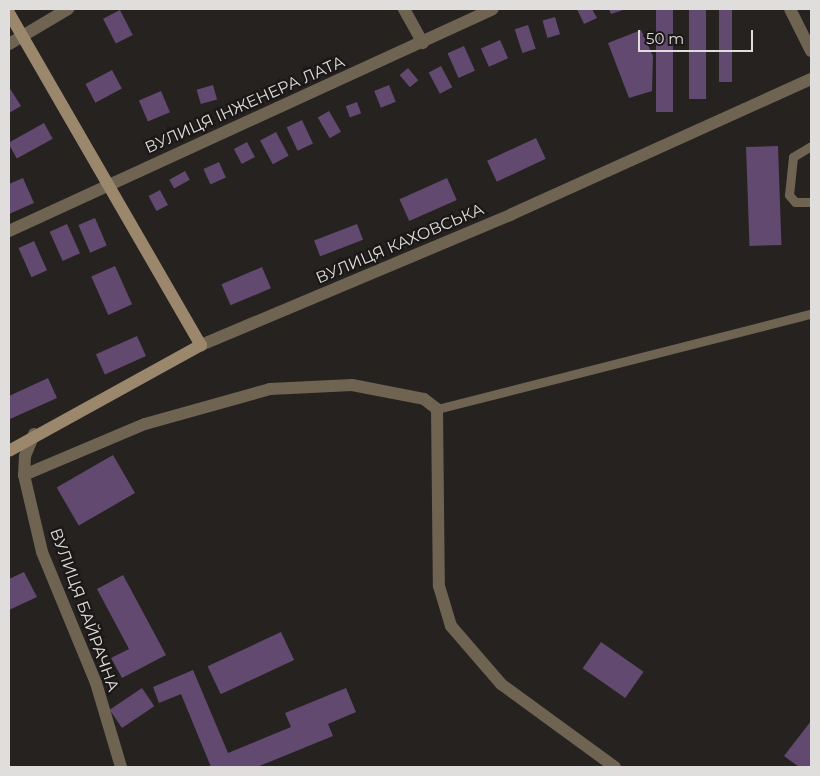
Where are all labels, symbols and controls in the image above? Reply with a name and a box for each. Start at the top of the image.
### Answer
scale bar [640,20,755,52]
text: 50 m [646,29,684,48]
street label: ВУЛИЦЯ ІНЖЕНЕРА ЛАТА [142,52,348,158]
street label: ВУЛИЦЯ КАХОВСЬКА [313,200,487,288]
street label: ВУЛИЦЯ БАЙРАЧНА [46,526,122,694]

